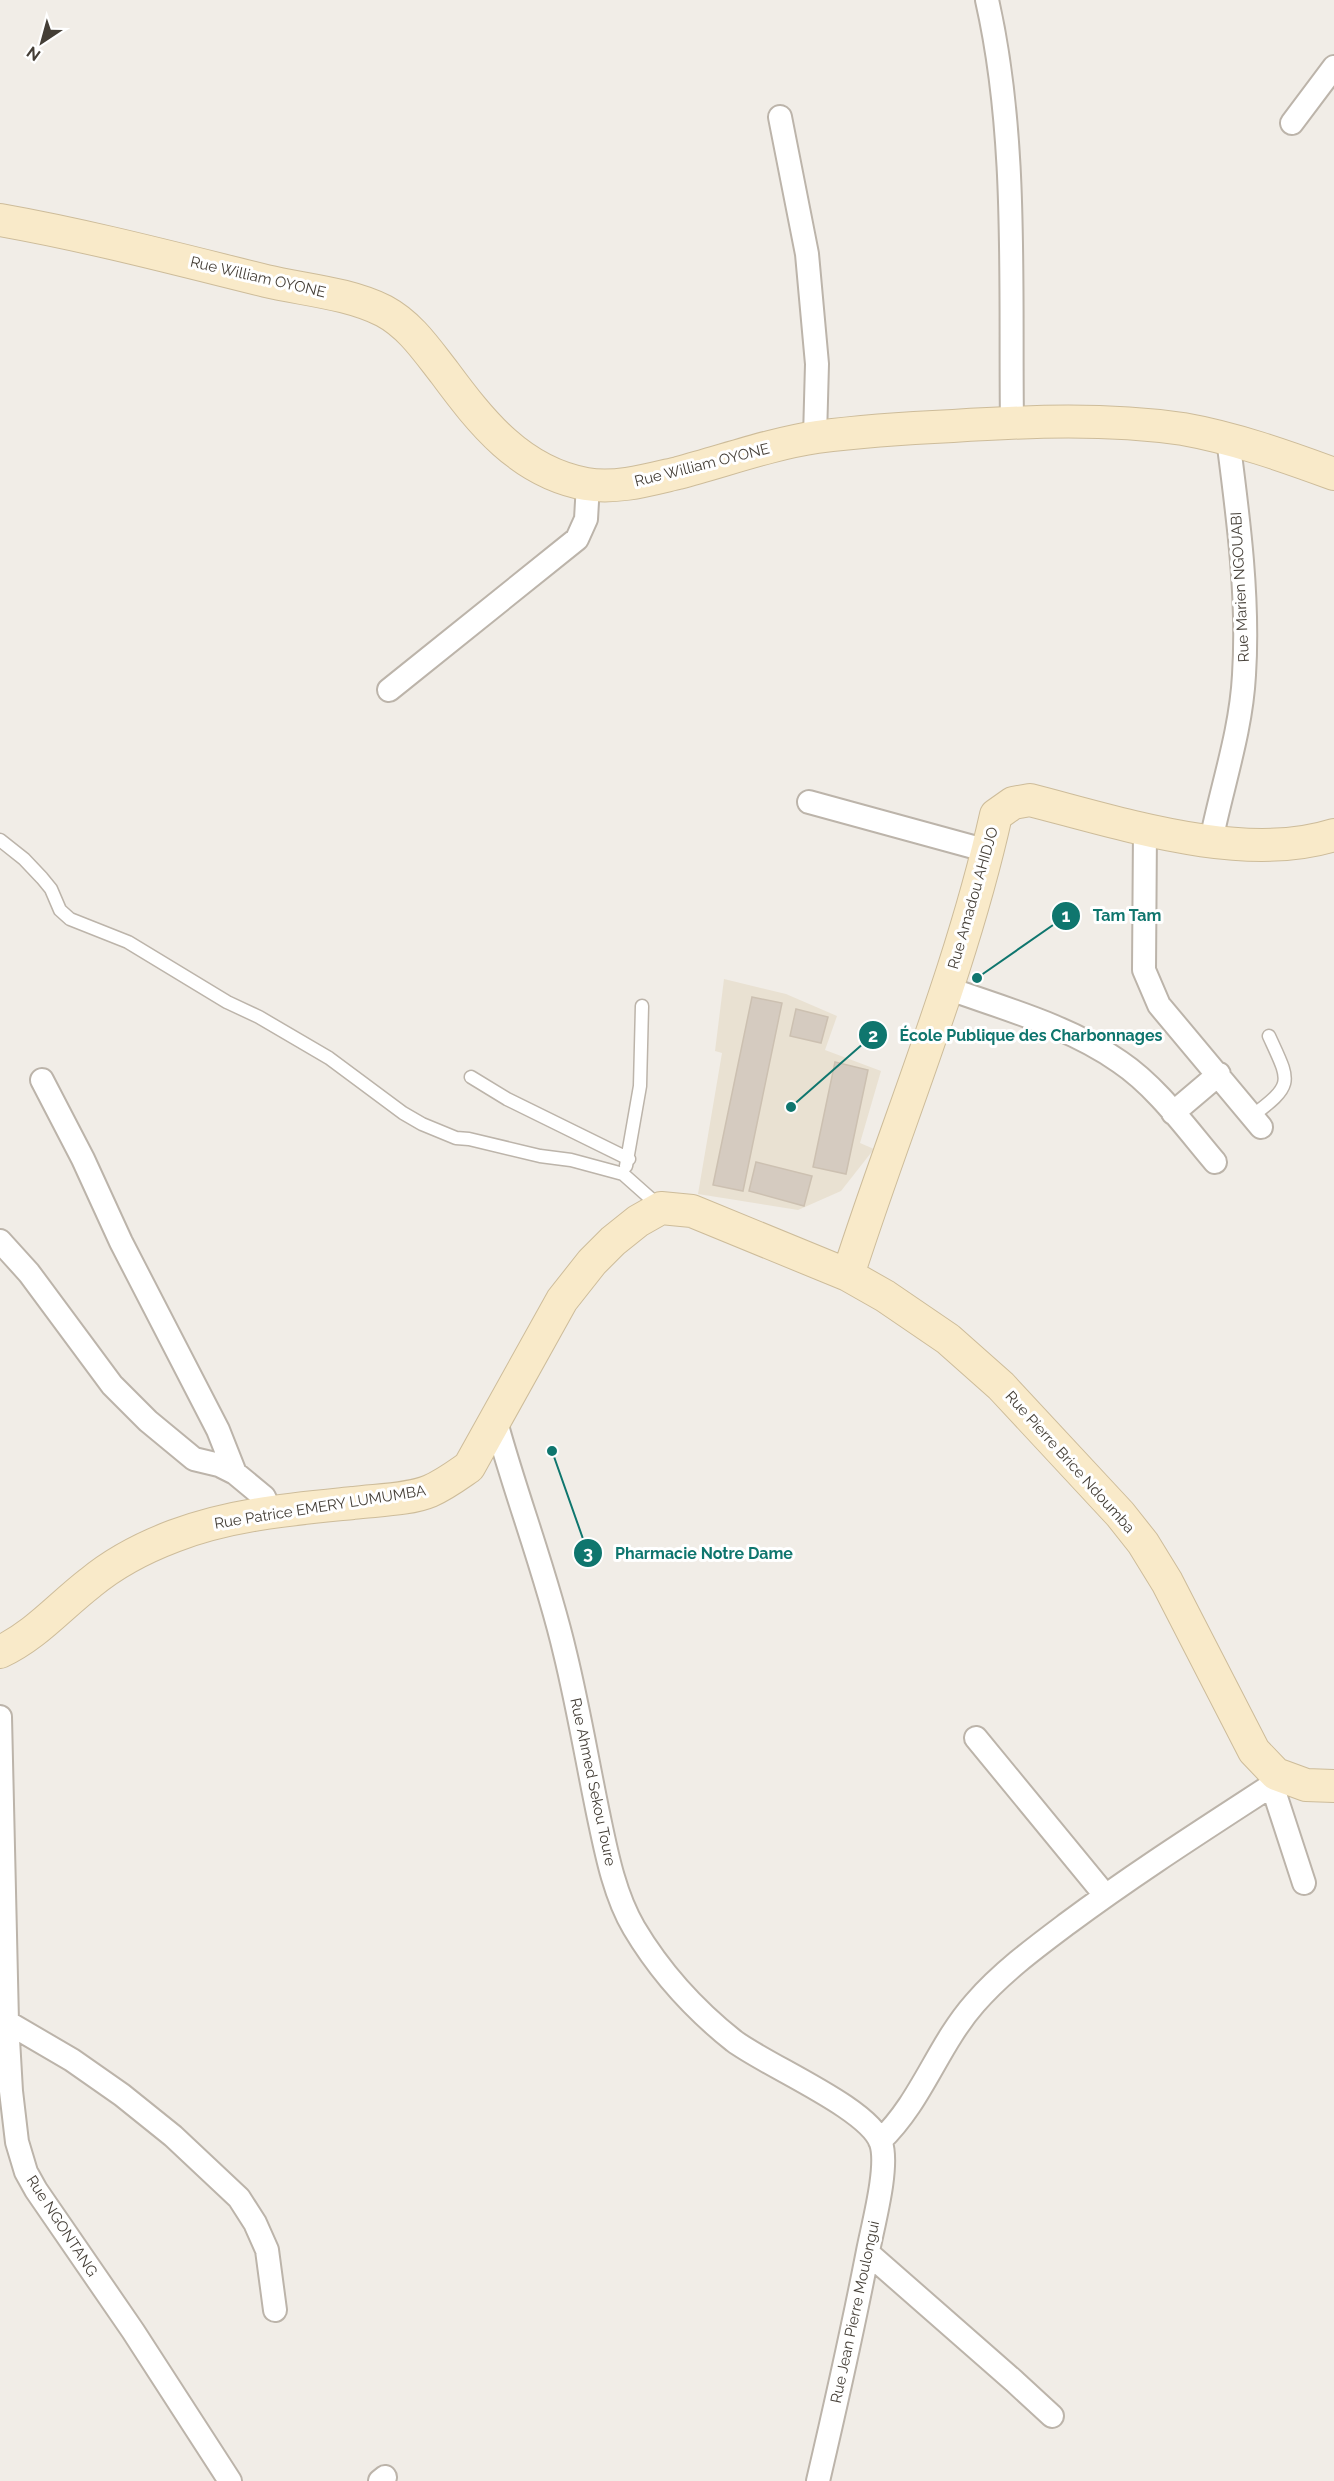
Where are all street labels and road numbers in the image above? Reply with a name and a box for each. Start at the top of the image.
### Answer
street label: Rue William OYONE [189,253,327,301]
street label: Rue William OYONE [633,440,771,490]
street label: Rue Marien NGOUABI [1227,511,1253,663]
street label: Rue Amadou AHIDJO [944,825,1002,971]
street label: Rue Pierre Brice Ndoumba [1002,1387,1138,1537]
street label: Rue Patrice EMERY LUMUMBA [213,1481,427,1533]
street label: Rue Ahmed Sekou Toure [566,1696,620,1868]
street label: Rue NGONTANG [23,2172,101,2280]
street label: Rue Jean Pierre Moulongui [827,2219,883,2405]

